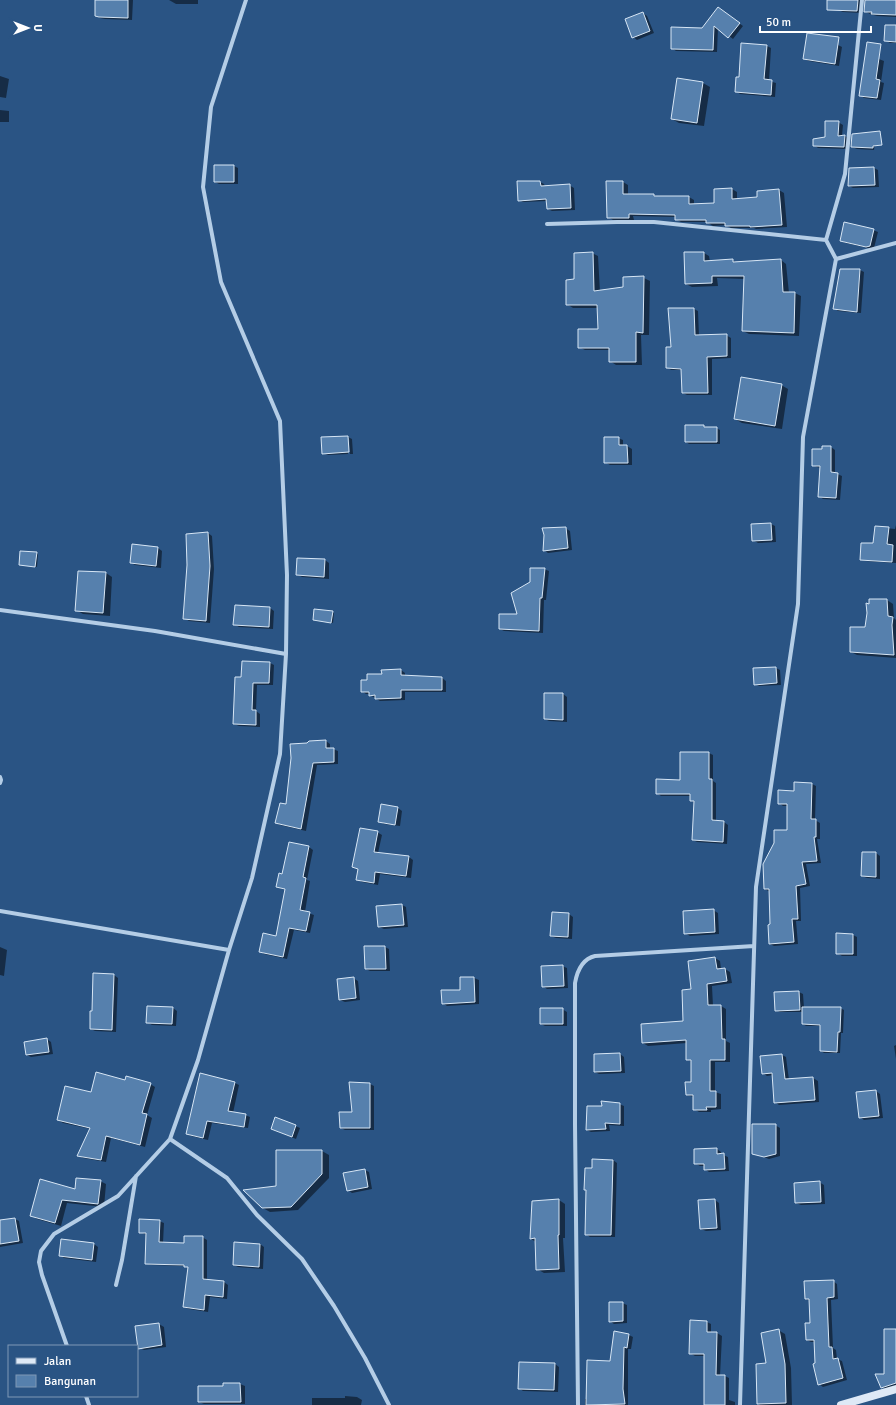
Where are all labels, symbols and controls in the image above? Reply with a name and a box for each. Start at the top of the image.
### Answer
north arrow [8,8,48,48]
scale bar [760,8,871,34]
text: 50 m [766,15,791,30]
text: U [31,24,44,32]
legend [8,1345,138,1397]
text: Jalan [44,1354,71,1369]
text: Bangunan [44,1374,96,1389]

